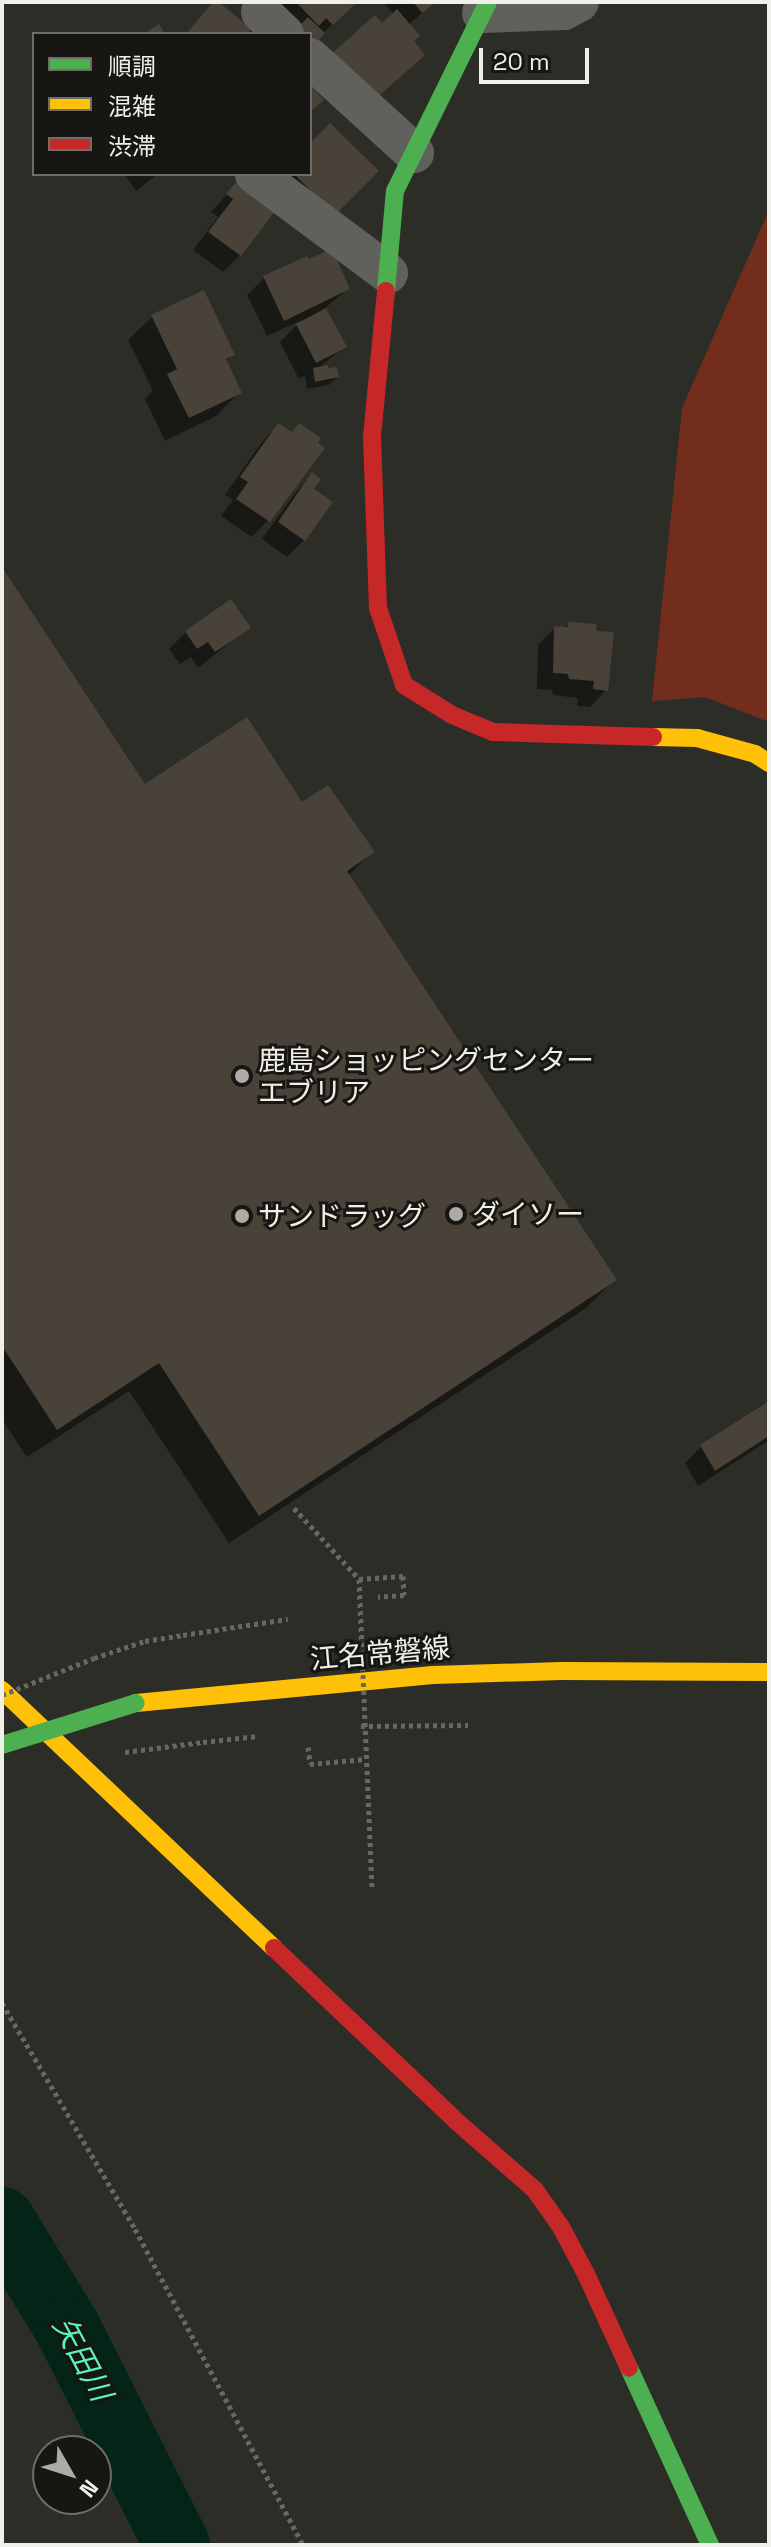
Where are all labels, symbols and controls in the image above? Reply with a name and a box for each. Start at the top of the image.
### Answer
legend [32,32,312,176]
scale bar [483,32,593,82]
text: 20 m [493,46,550,77]
text: 順調 [108,51,156,82]
text: 混雑 [108,91,156,122]
text: 渋滞 [108,131,156,162]
place label: 鹿島ショッピングセンター エブリア [258,1043,594,1109]
marker: 鹿島ショッピングセンター エブリア [233,1067,251,1085]
place label: ダイソー [472,1197,584,1231]
place label: サンドラッグ [258,1199,426,1233]
marker: ダイソー [447,1205,465,1223]
marker: サンドラッグ [233,1207,251,1225]
street label: 江名常磐線 [309,1630,451,1676]
water label: 矢田川 [45,2311,119,2407]
north arrow [32,2435,112,2515]
text: N [74,2474,105,2503]

